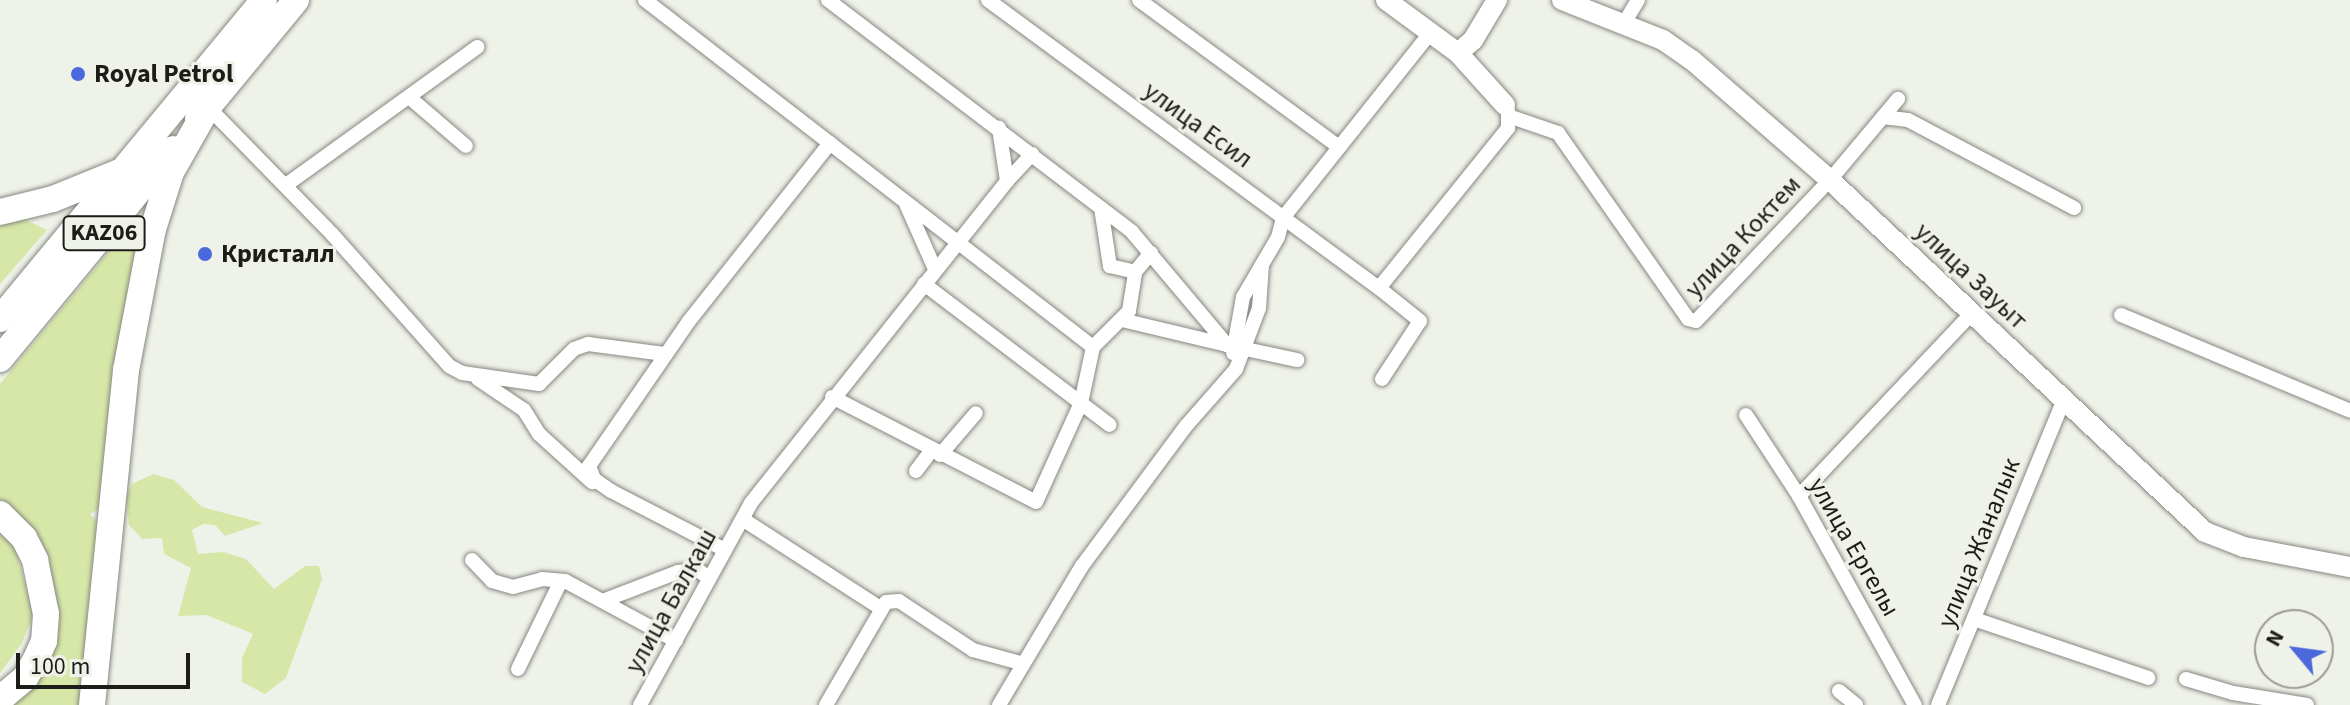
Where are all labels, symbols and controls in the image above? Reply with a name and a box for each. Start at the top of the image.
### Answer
place label: Royal Petrol [94,58,233,90]
marker: Royal Petrol [69,65,87,83]
street label: улица Есил [1137,75,1259,175]
street label: улица Коктем [1679,169,1807,305]
road number: KАZ06 [62,213,146,253]
street label: улица Зауыт [1908,216,2034,336]
place label: Кристалл [221,238,335,270]
marker: Кристалл [196,245,214,263]
street label: улица Жаналык [1931,454,2027,632]
street label: улица Ергелы [1802,472,1906,622]
street label: улица Балкаш [618,523,724,679]
north arrow [2254,609,2334,689]
text: N [2257,624,2292,653]
scale bar [20,637,194,687]
text: 100 m [30,649,90,684]

